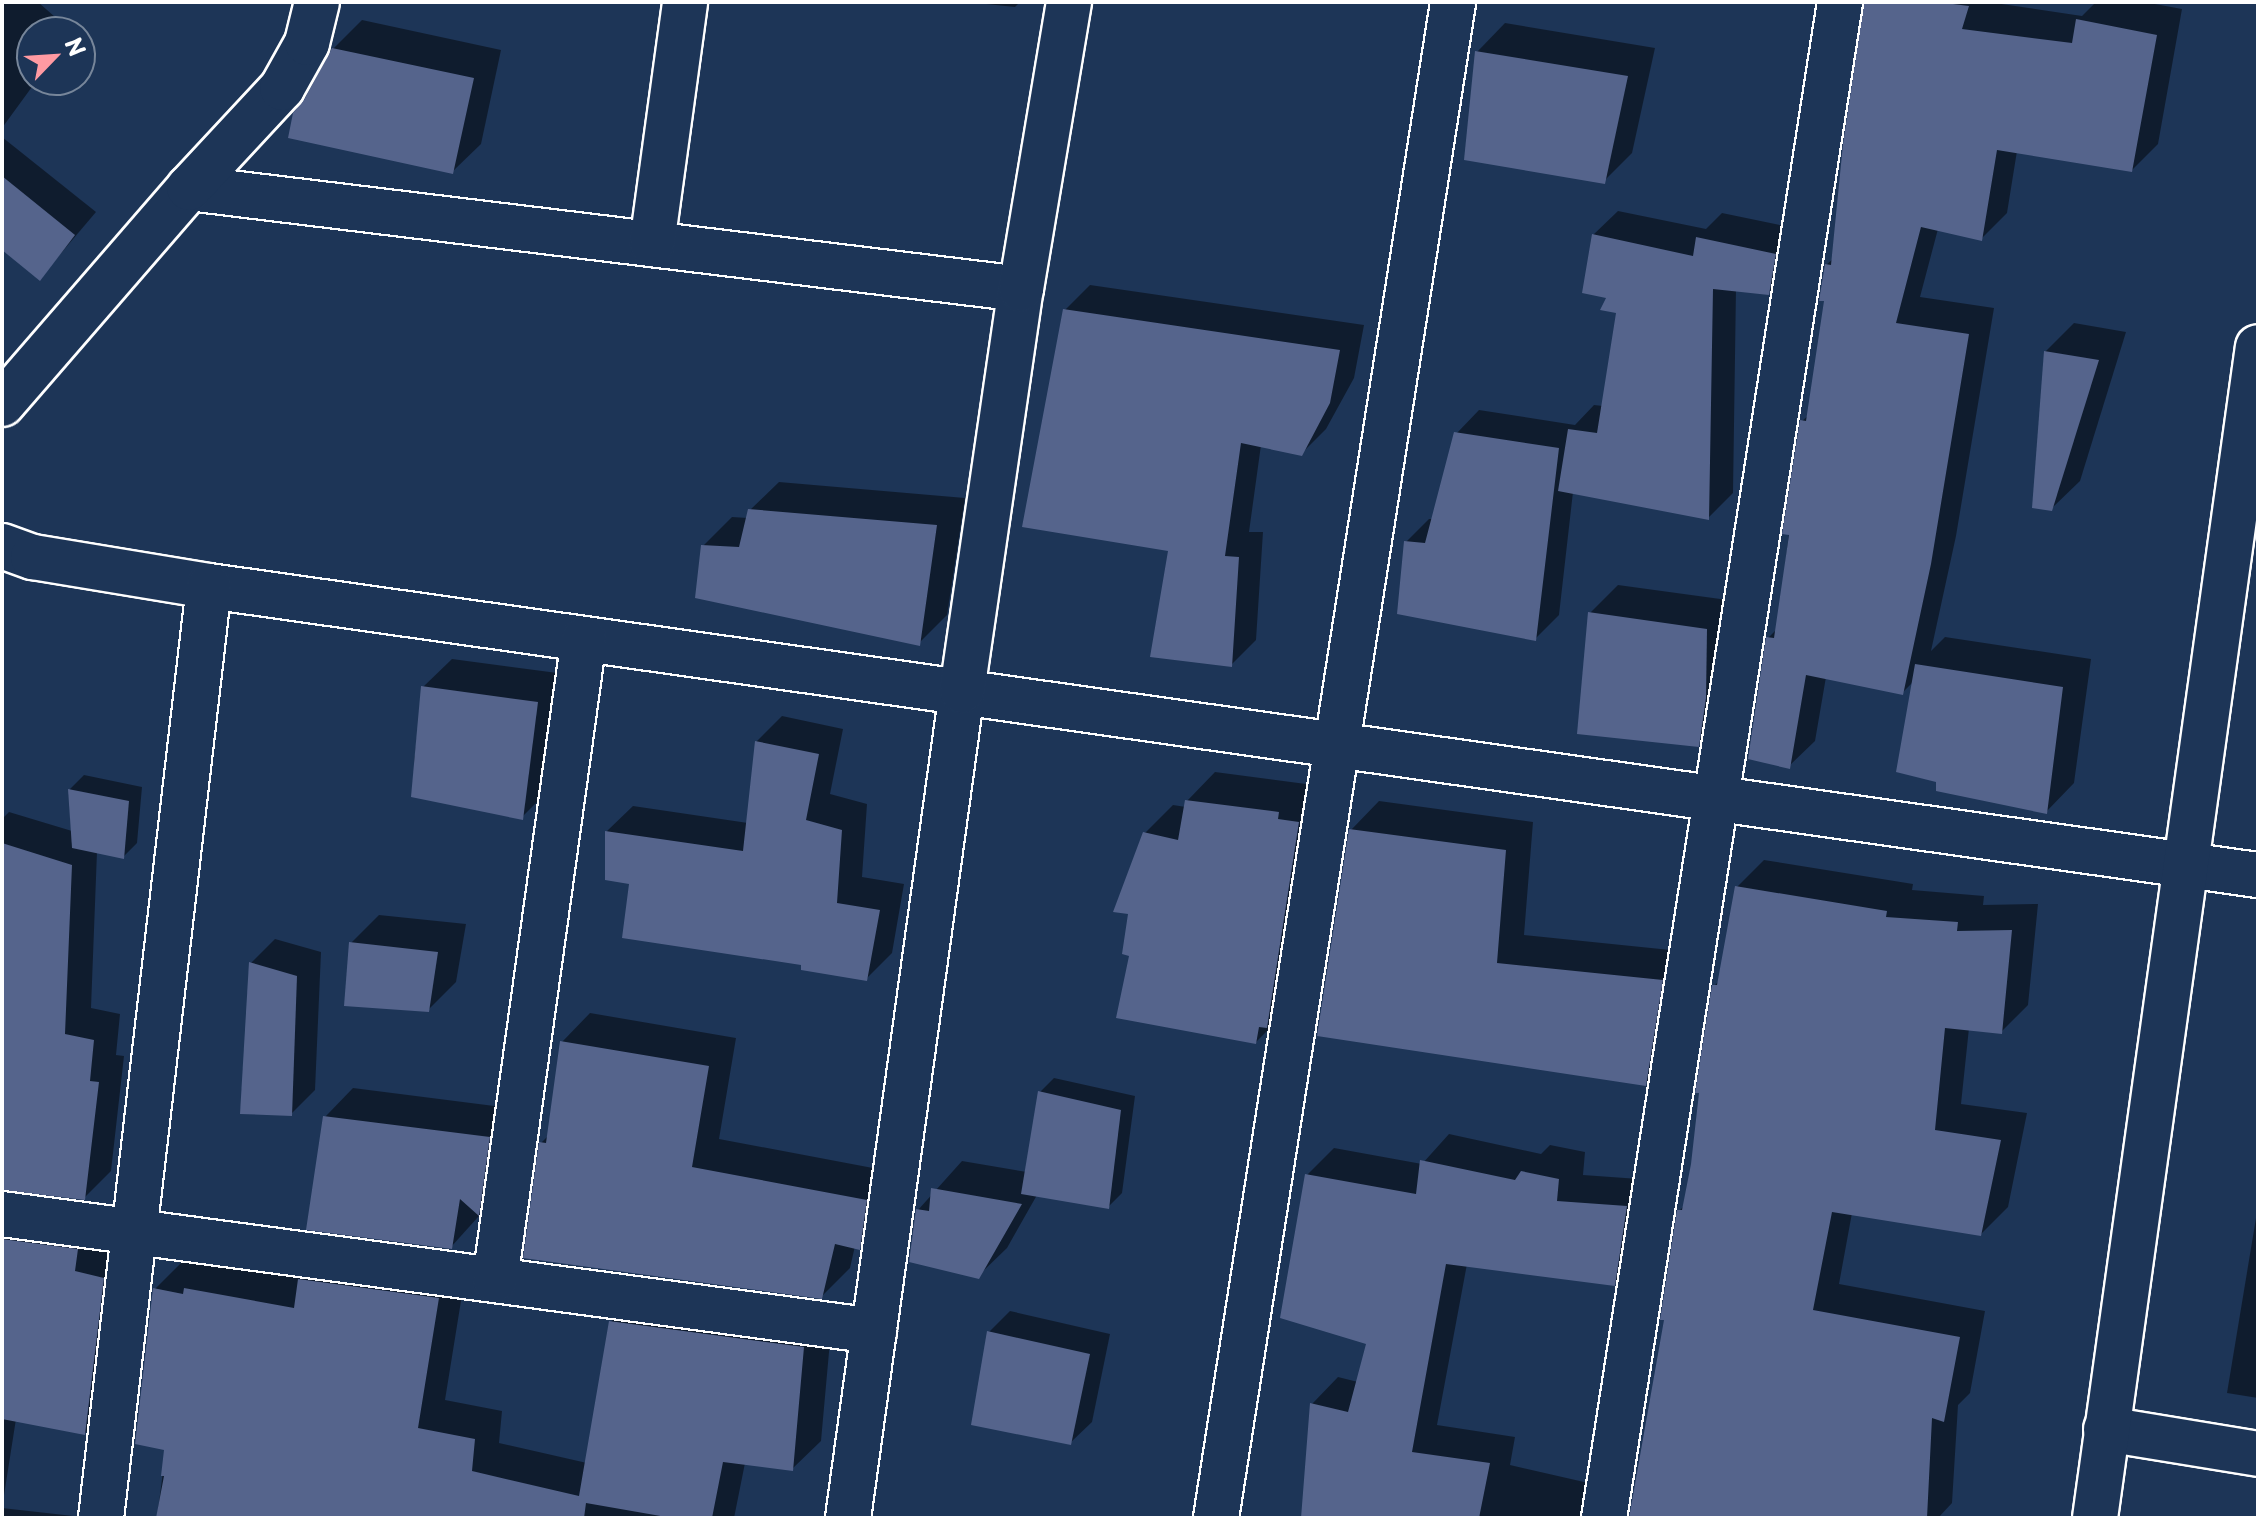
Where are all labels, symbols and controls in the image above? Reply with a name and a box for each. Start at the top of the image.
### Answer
north arrow [16,16,96,96]
text: N [58,32,95,61]

